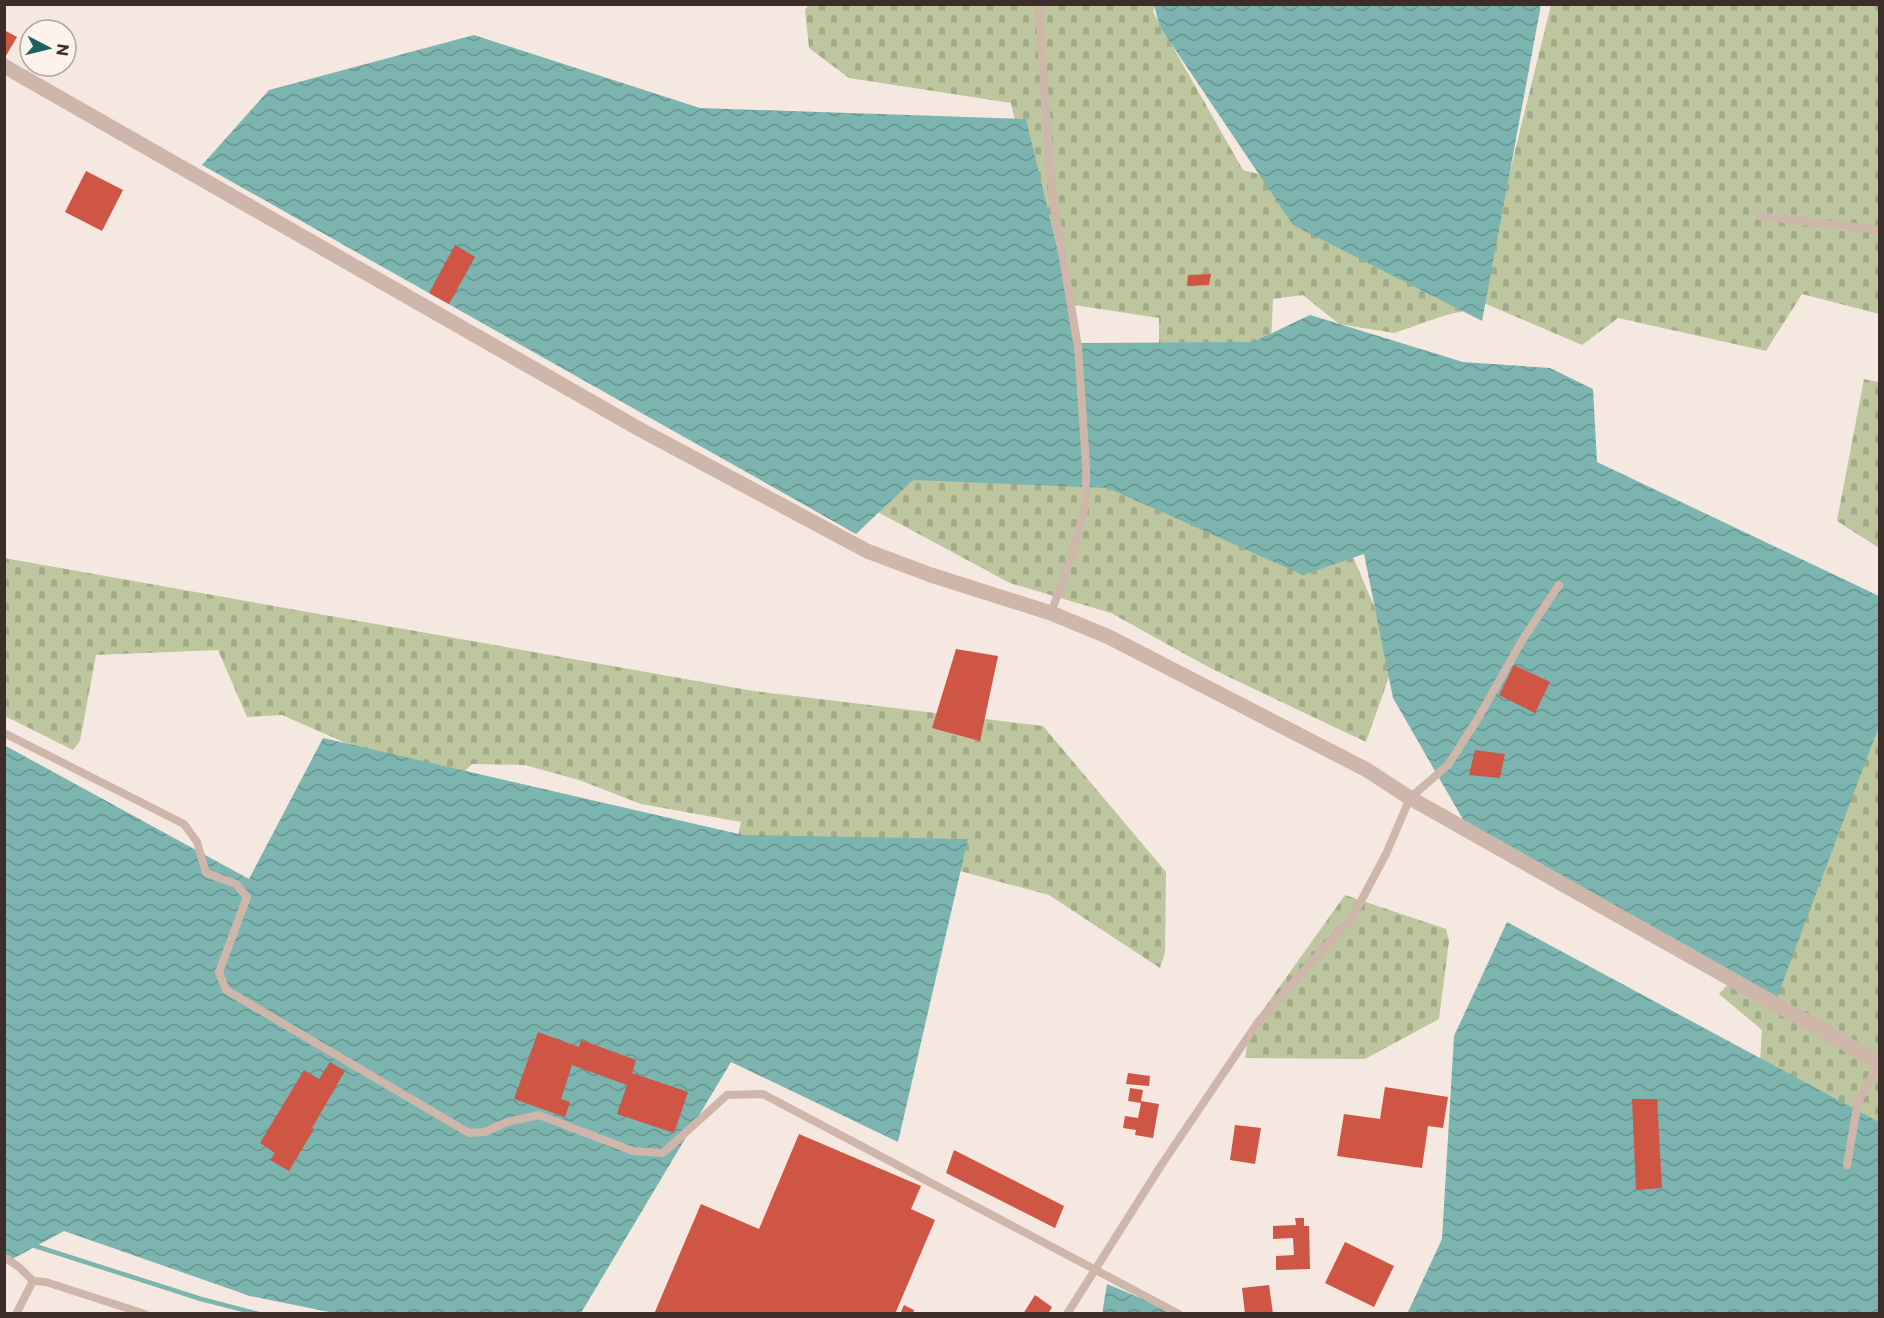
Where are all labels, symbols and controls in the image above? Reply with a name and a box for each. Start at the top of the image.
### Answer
north arrow [18,18,78,78]
text: N [53,43,74,57]

